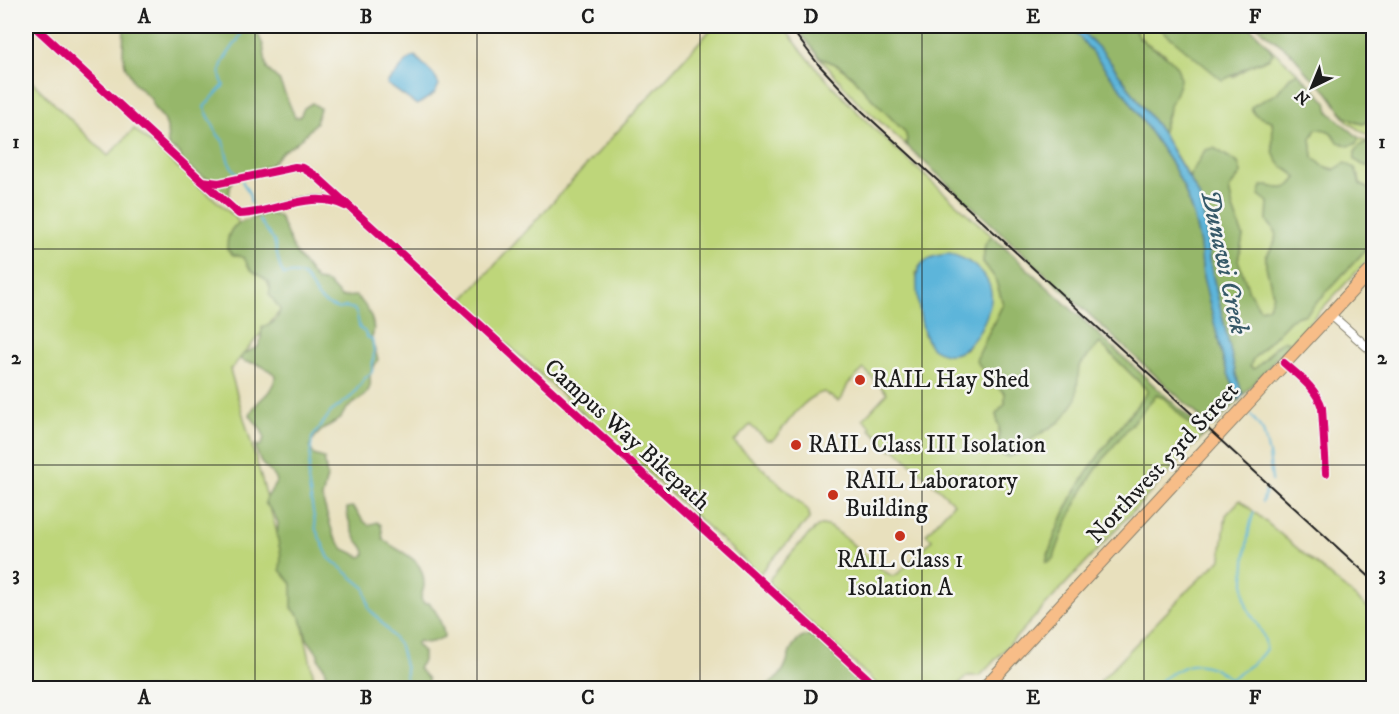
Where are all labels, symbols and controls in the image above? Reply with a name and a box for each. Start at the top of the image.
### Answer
text: A [137,5,152,30]
text: B [360,5,372,30]
text: C [581,5,595,30]
text: D [804,5,819,30]
text: E [1026,5,1040,30]
text: F [1249,5,1262,30]
north arrow [1282,57,1342,117]
text: N [1291,85,1314,109]
text: 1 [12,130,20,155]
text: 1 [1378,130,1386,155]
water label: Dunawi Creek [1193,186,1255,338]
text: 2 [11,346,22,371]
text: 2 [1377,346,1388,371]
street label: Campus Way Bikepath [538,352,717,518]
place label: RAIL Hay Shed [872,365,1029,395]
marker: RAIL Hay Shed [853,373,867,387]
street label: Northwest 53rd Street [1081,376,1246,550]
place label: RAIL Class III Isolation [808,430,1046,460]
marker: RAIL Class III Isolation [789,438,803,452]
place label: RAIL Laboratory Building [845,466,1018,524]
marker: RAIL Laboratory Building [826,488,840,502]
marker: RAIL Class 1 Isolation A [893,529,907,543]
place label: RAIL Class 1 Isolation A [837,545,963,603]
text: 3 [12,562,20,587]
text: 3 [1378,562,1386,587]
text: A [137,686,152,711]
text: B [360,686,372,711]
text: C [581,686,595,711]
text: D [804,686,819,711]
text: E [1026,686,1040,711]
text: F [1249,686,1262,711]

